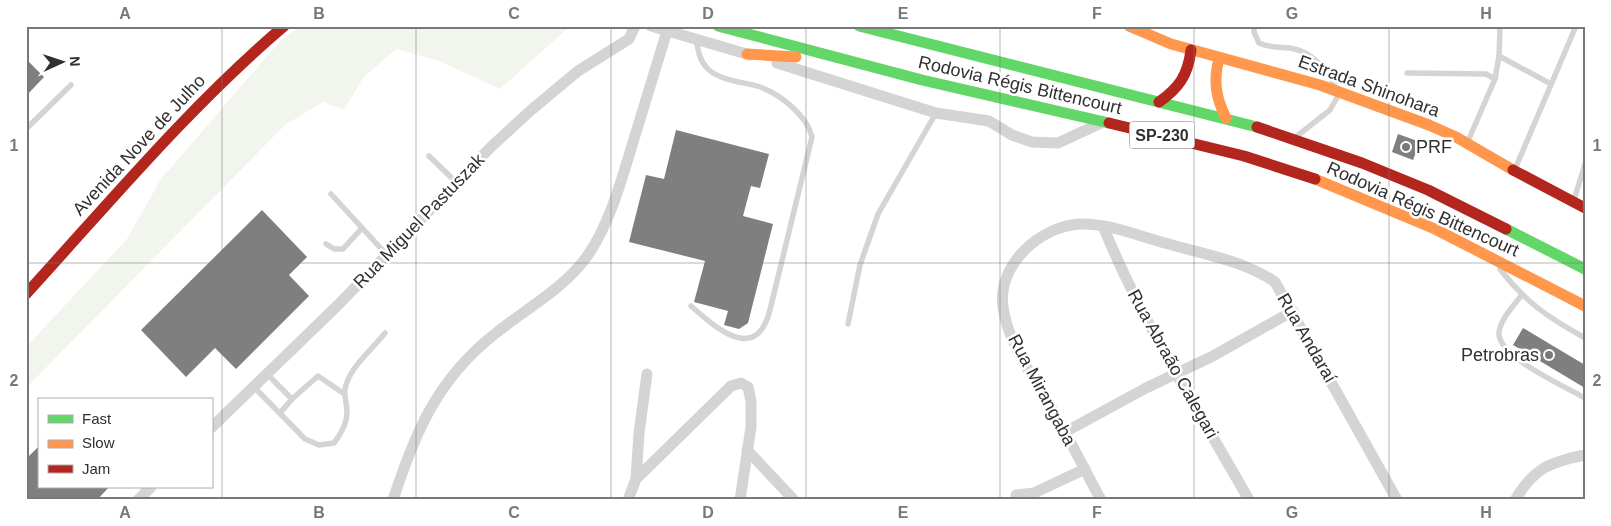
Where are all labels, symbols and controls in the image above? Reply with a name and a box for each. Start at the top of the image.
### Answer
text: A [119,5,131,22]
text: B [313,5,325,22]
text: C [508,5,520,22]
text: D [702,5,714,22]
text: E [898,5,909,22]
text: F [1092,5,1102,22]
text: G [1286,5,1298,22]
text: H [1480,5,1492,22]
north arrow [38,38,88,88]
street label: Estrada Shinohara [1296,51,1443,121]
street label: Rodovia Régis Bittencourt [916,52,1124,118]
text: N [67,56,83,67]
street label: Avenida Nove de Julho [69,71,209,219]
road number: SP-230 [1130,122,1194,148]
text: 1 [10,137,19,154]
place label: PRF [1416,137,1452,157]
text: 1 [1593,137,1602,154]
marker: PRF [1400,141,1412,153]
street label: Rua Miguel Pastuszak [350,149,489,292]
street label: Rodovia Régis Bittencourt [1324,158,1522,260]
street label: Rua Abraão Calegari [1124,286,1222,442]
street label: Rua Andaraí [1273,290,1341,386]
street label: Rua Mirangaba [1004,331,1080,450]
place label: Petrobras [1461,345,1539,365]
marker: Petrobras [1543,349,1555,361]
text: 2 [10,372,19,389]
text: 2 [1593,372,1602,389]
legend [38,398,212,488]
text: Fast [82,410,112,427]
text: Slow [82,434,115,451]
text: Jam [82,460,110,477]
text: A [119,504,131,521]
text: B [313,504,325,521]
text: C [508,504,520,521]
text: D [702,504,714,521]
text: E [898,504,909,521]
text: F [1092,504,1102,521]
text: G [1286,504,1298,521]
text: H [1480,504,1492,521]

